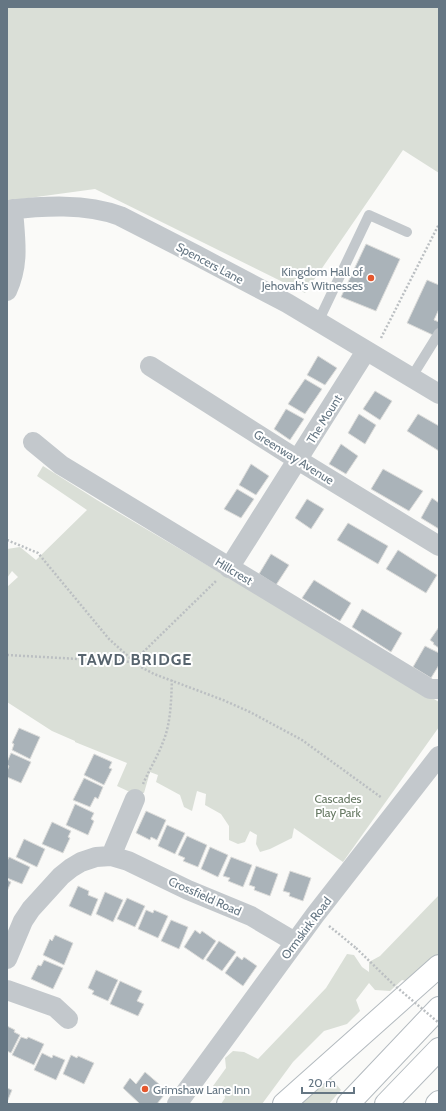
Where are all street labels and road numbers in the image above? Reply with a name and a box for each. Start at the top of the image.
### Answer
street label: Spencers Lane [174,239,246,287]
street label: The Mount [303,392,345,446]
street label: Greenway Avenue [251,426,337,488]
street label: Hillcrest [213,554,255,588]
street label: Crossfield Road [166,873,244,919]
street label: Ormskirk Road [278,894,334,962]

